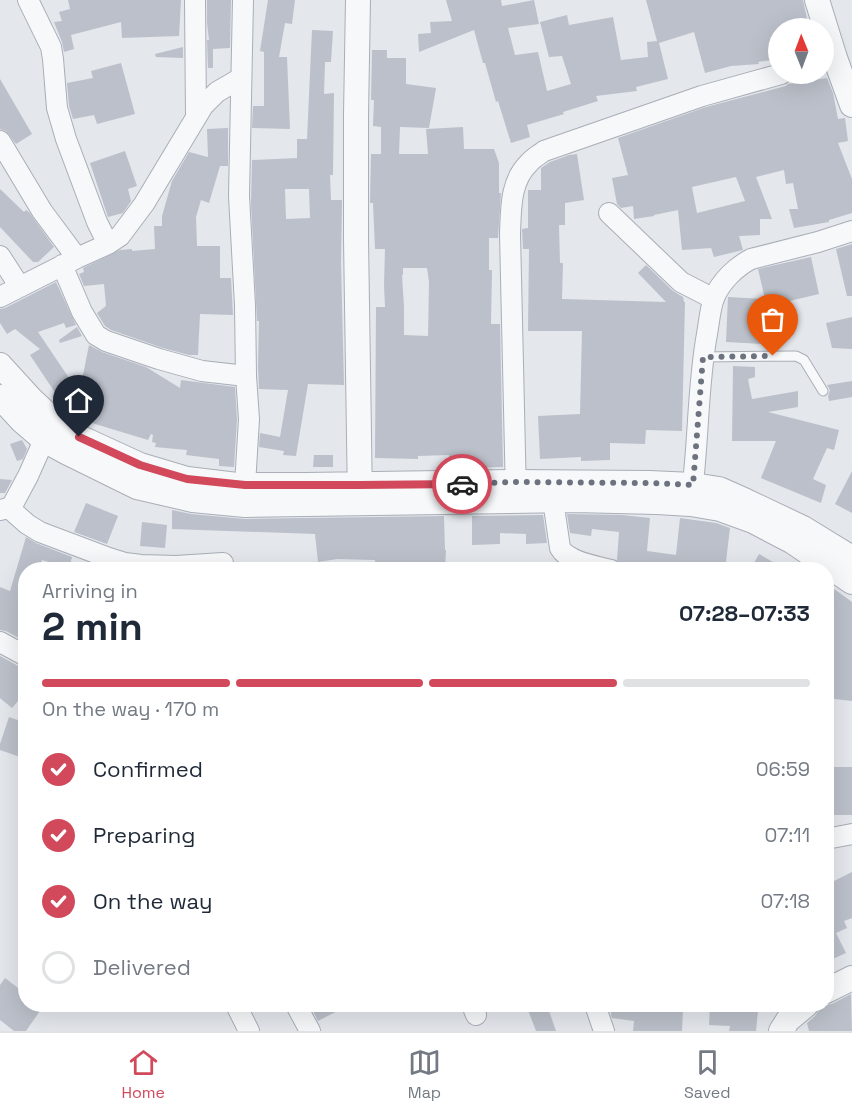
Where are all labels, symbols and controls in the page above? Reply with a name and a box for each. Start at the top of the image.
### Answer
north arrow [768,18,834,84]
map controls [768,18,834,84]
pin [747,294,798,356]
icon: bag [756,303,789,336]
pin [53,375,104,437]
icon: home [62,384,95,417]
courier [432,454,492,514]
icon: car [446,468,479,501]
text: Arriving in [42,578,138,604]
text: 07:28–07:33 [679,599,810,627]
text: 2 min [42,602,143,651]
text: On the way · 170 m [42,696,219,722]
icon: check [42,753,75,786]
text: Confirmed [93,755,203,783]
text: 06:59 [756,756,810,782]
icon: check [42,819,75,852]
text: Preparing [93,821,195,849]
text: 07:11 [764,822,810,848]
icon: check [42,885,75,918]
text: On the way [93,887,212,915]
text: 07:18 [760,888,810,914]
text: Delivered [93,953,191,981]
tab: Home [121,1046,165,1103]
tab: Map [408,1046,441,1103]
tab: Saved [684,1046,731,1103]

